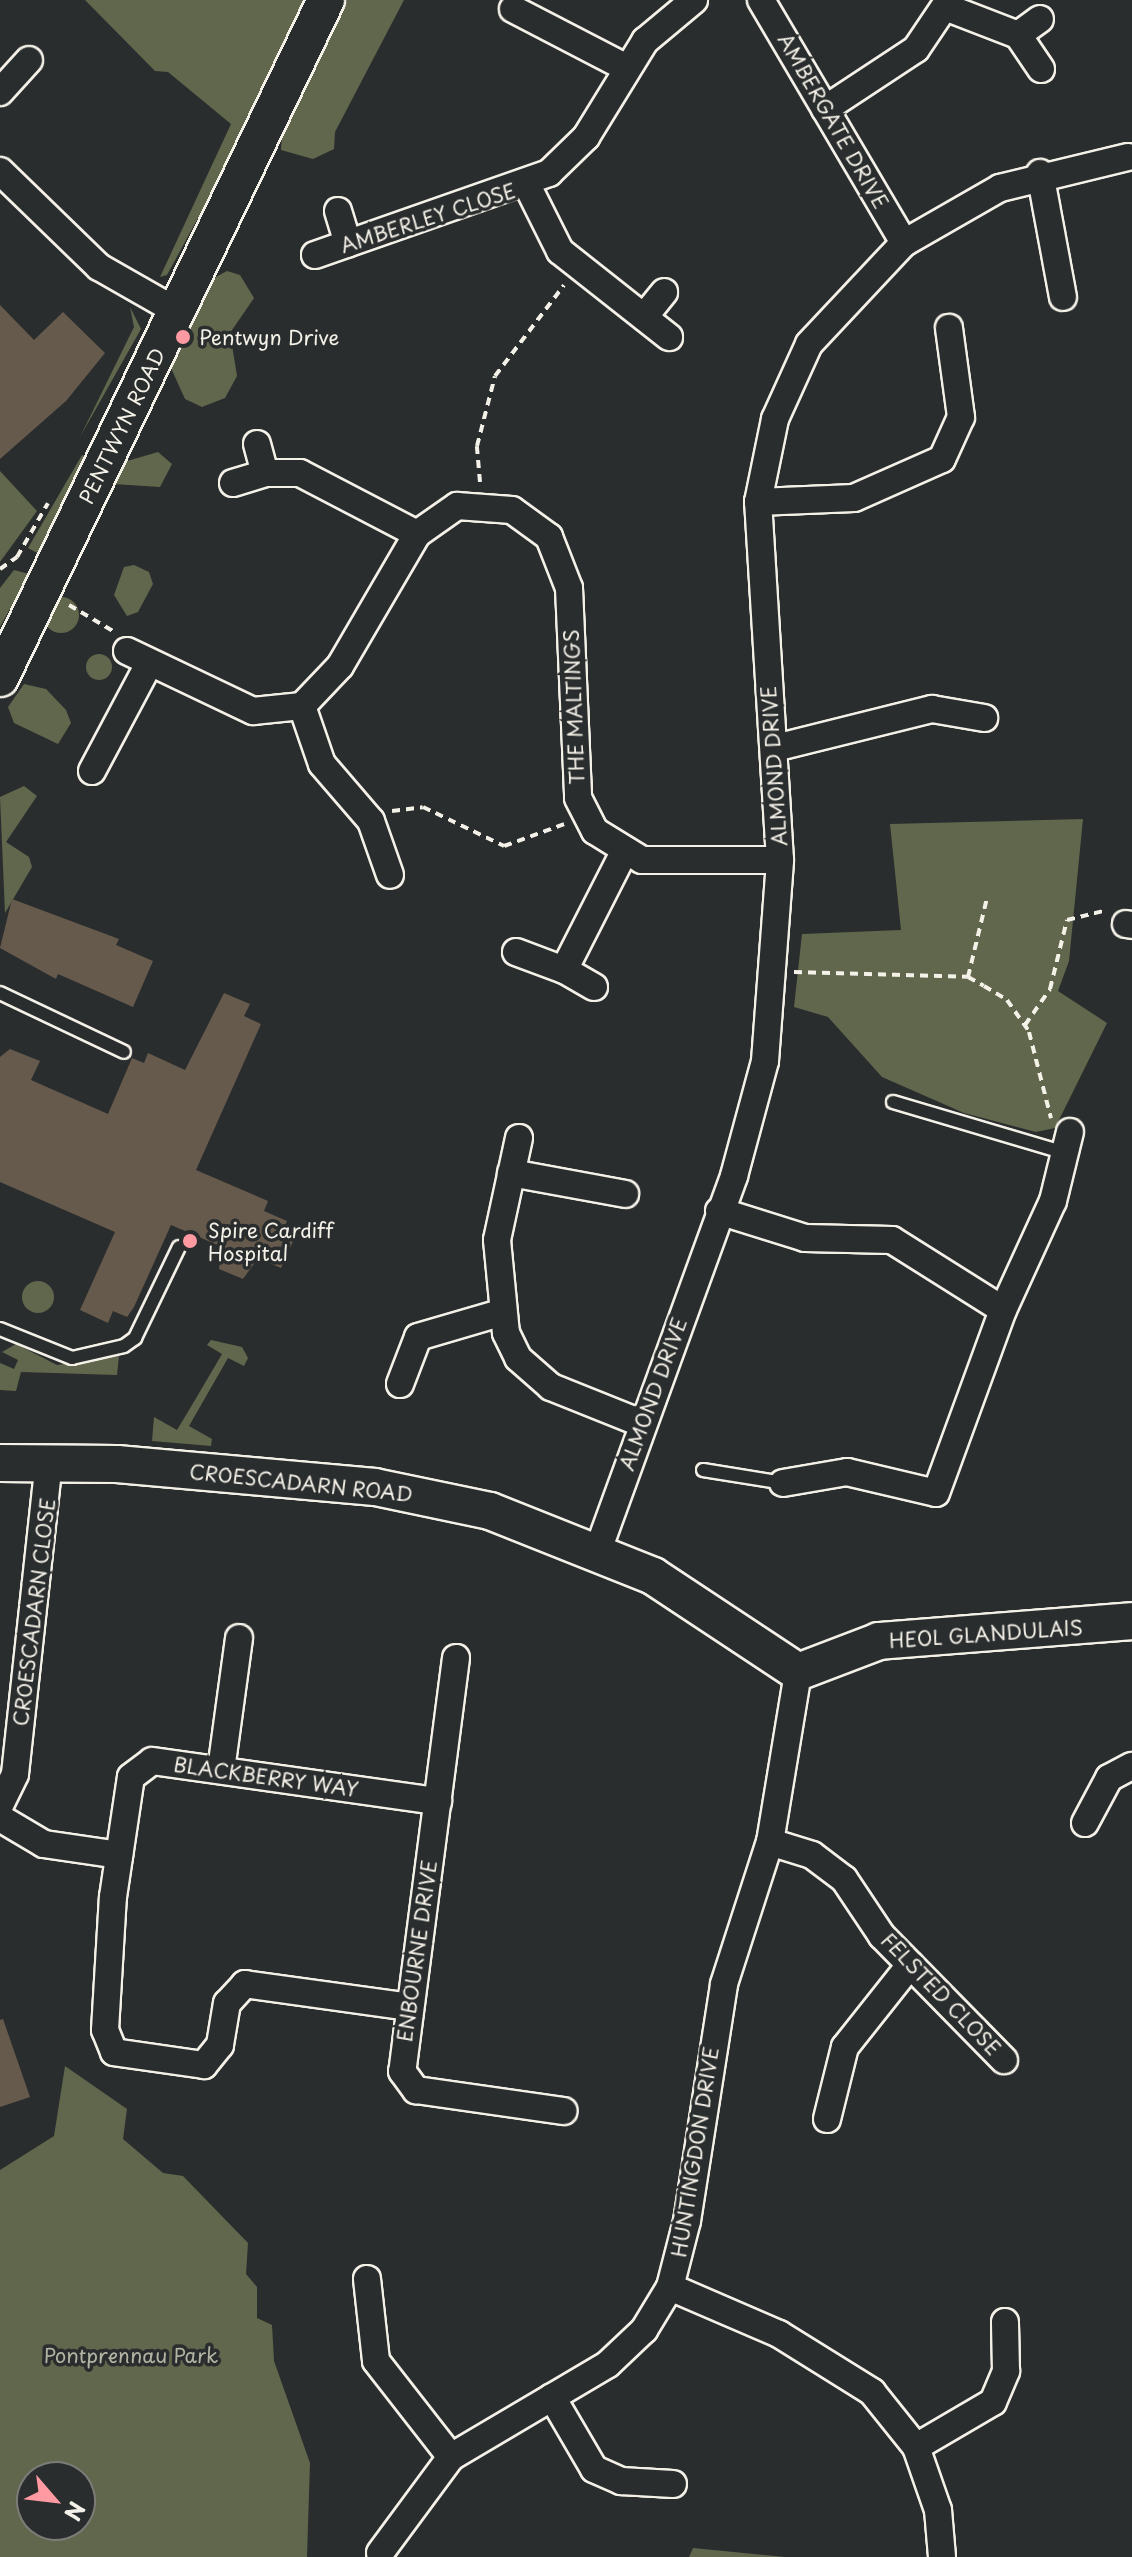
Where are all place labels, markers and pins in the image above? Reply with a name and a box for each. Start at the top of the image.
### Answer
place label: Pentwyn Drive [199,325,340,349]
marker: Pentwyn Drive [174,328,192,346]
place label: Spire Cardiff Hospital [208,1218,332,1265]
marker: Spire Cardiff Hospital [179,1230,201,1252]

